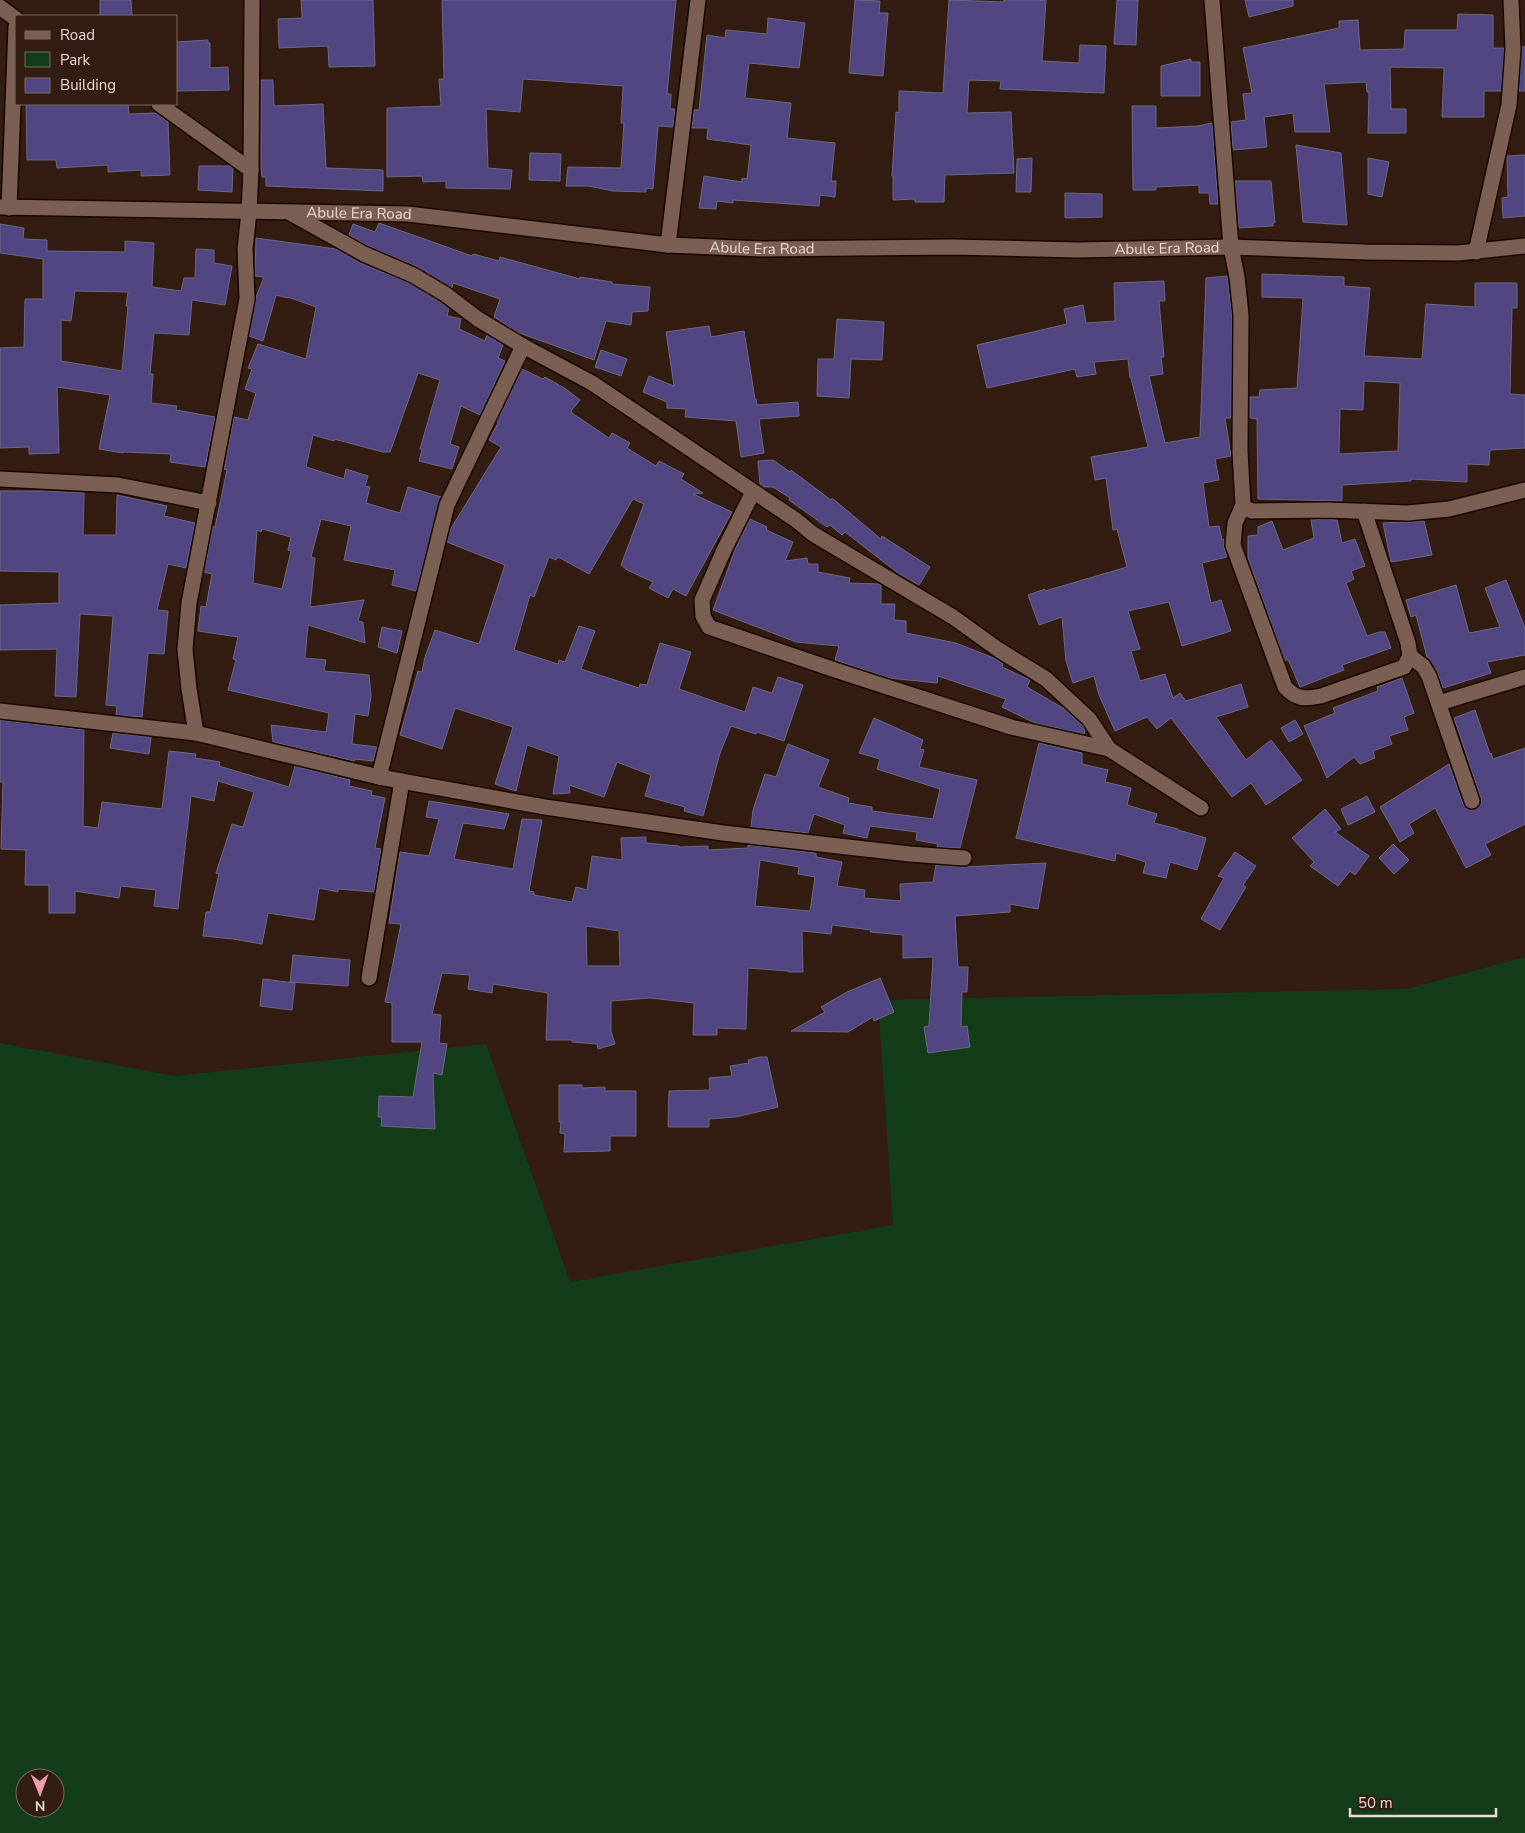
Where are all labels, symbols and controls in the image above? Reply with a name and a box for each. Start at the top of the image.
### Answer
legend [15,15,178,105]
text: Road [60,25,95,45]
text: Park [60,50,90,70]
text: Building [60,75,116,95]
street label: Abule Era Road [306,202,412,224]
street label: Abule Era Road [709,237,815,259]
street label: Abule Era Road [1114,237,1220,259]
north arrow [15,1768,65,1818]
scale bar [1350,1786,1496,1818]
text: 50 m [1358,1793,1393,1813]
text: N [35,1796,46,1815]

